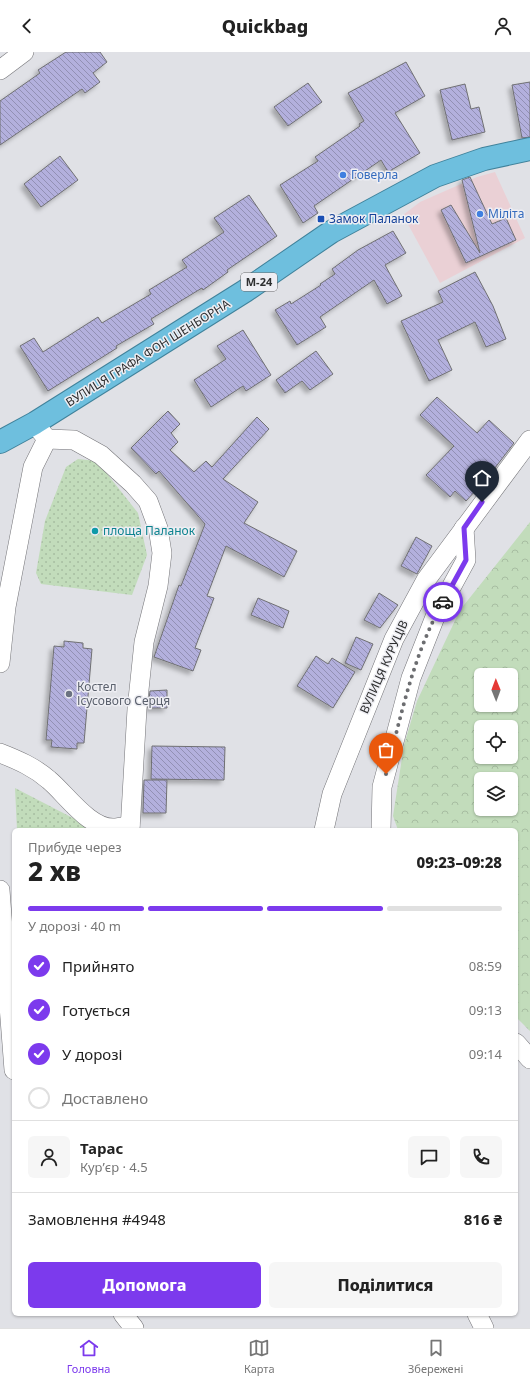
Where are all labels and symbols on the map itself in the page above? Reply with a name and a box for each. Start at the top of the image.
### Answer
place label: Говерла [351,166,398,183]
marker: Говерла [338,170,348,180]
place label: Міліта [488,205,524,222]
marker: Міліта [475,209,485,219]
place label: Замок Паланок [329,210,419,227]
marker: Замок Паланок [316,214,326,224]
road number: М-24 [241,273,277,291]
street label: ВУЛИЦЯ ГРАФА ФОН ШЕНБОРНА [62,295,233,410]
pin [465,461,499,502]
place label: площа Паланок [103,522,196,539]
marker: площа Паланок [90,526,100,536]
courier [423,582,463,622]
street label: ВУЛИЦЯ КУРУЦІВ [355,617,412,716]
north arrow [474,668,518,712]
place label: Костел Ісусового Серця [77,678,170,709]
marker: Костел Ісусового Серця [64,689,74,699]
pin [369,733,403,774]

